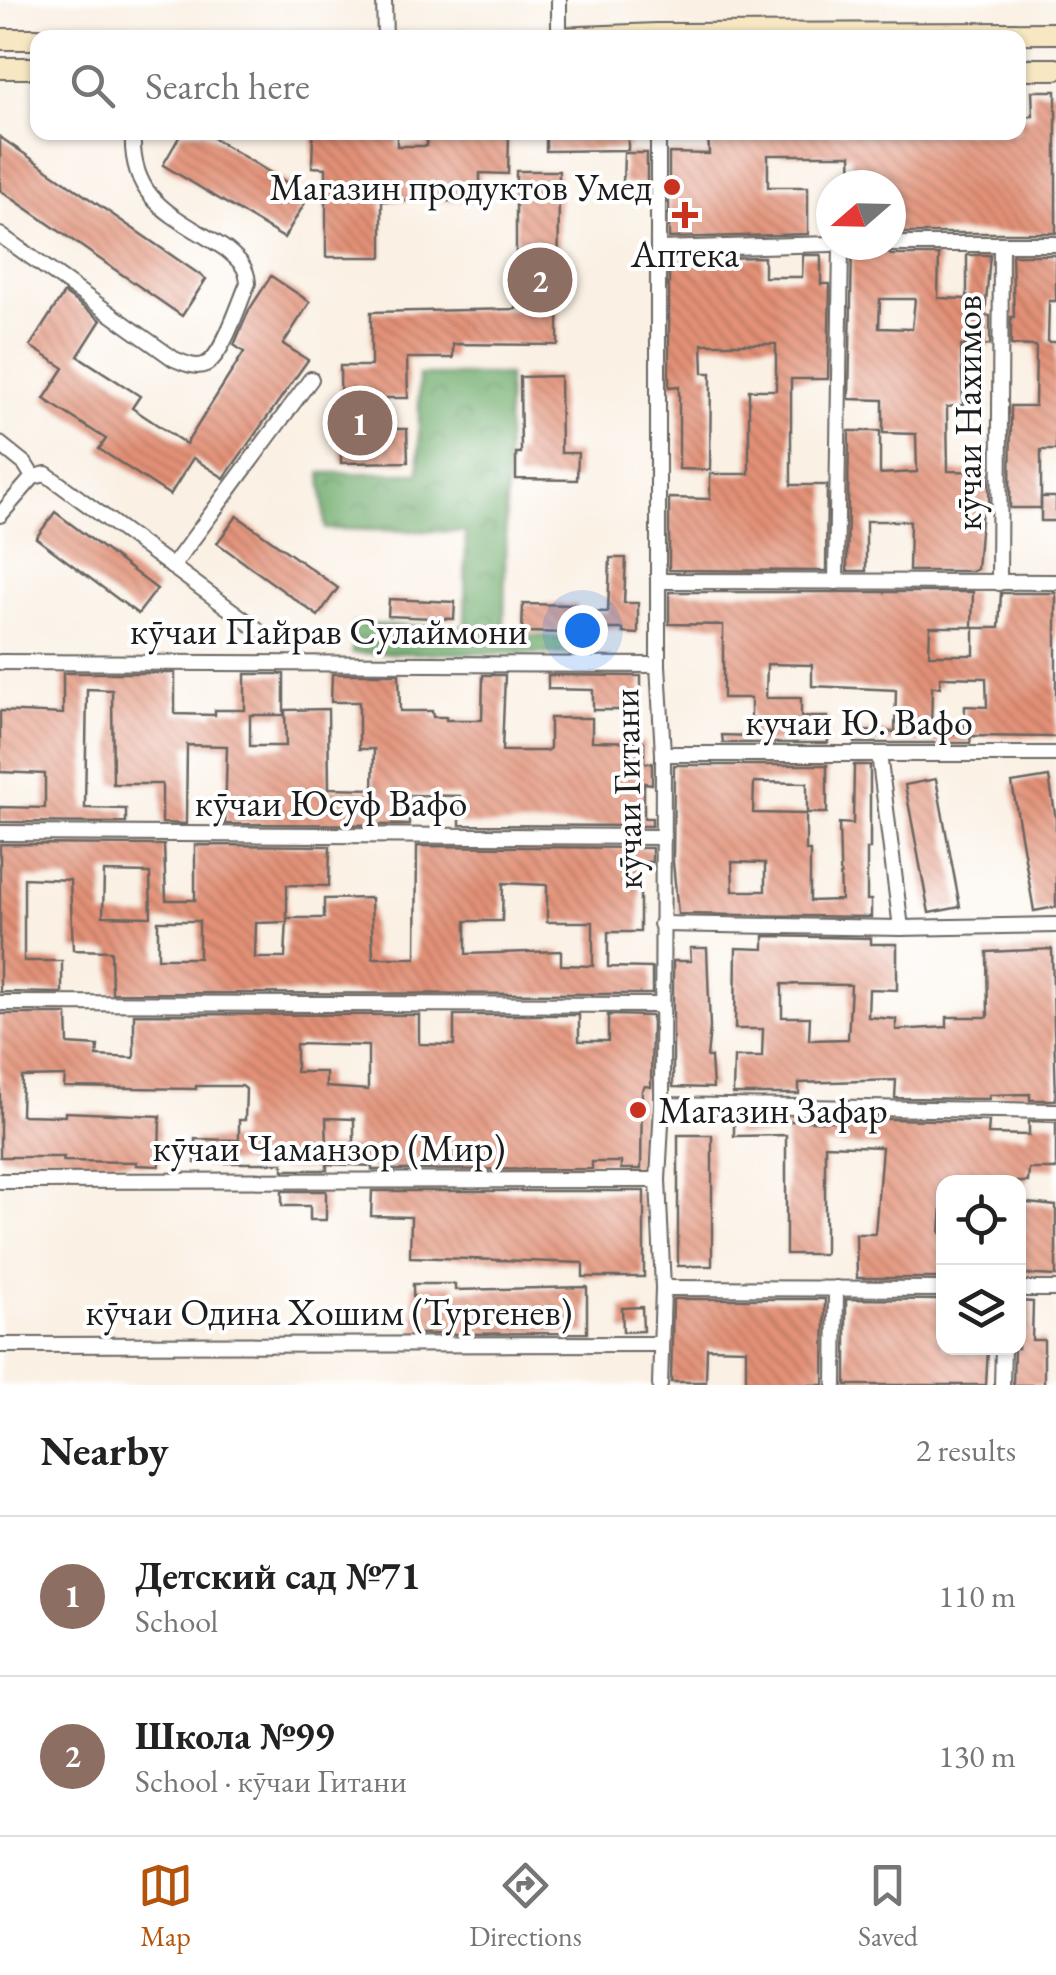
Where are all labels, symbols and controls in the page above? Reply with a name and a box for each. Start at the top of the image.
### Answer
search box [30,30,1026,140]
icon: search [65,58,120,113]
text: Search here [145,61,310,110]
place label: Магазин продуктов Умед [270,162,652,211]
north arrow [816,170,906,260]
marker: Магазин продуктов Умед [661,176,683,198]
marker: Аптека [674,204,696,226]
place label: Аптека [630,229,740,278]
pin: 2 [508,242,572,318]
street label: кӯчаи Нахимов [943,295,992,531]
pin: 1 [328,386,392,460]
your location [557,605,608,656]
street label: кӯчаи Пайрав Сулаймони [130,606,528,655]
street label: кӯчаи Гитани [600,688,653,890]
street label: кучаи Ю. Вафо [745,697,973,746]
street label: кӯчаи Юсуф Вафо [195,778,467,827]
place label: Магазин Зафар [658,1085,888,1134]
marker: Магазин Зафар [627,1099,649,1121]
street label: кӯчаи Чаманзор (Мир) [153,1123,505,1172]
map controls [936,1175,1026,1355]
button: locate [936,1175,1026,1265]
button: layers [936,1265,1026,1355]
street label: кӯчаи Одина Хошим (Тургенев) [86,1287,572,1336]
text: Nearby [40,1423,169,1478]
text: 2 results [916,1429,1016,1471]
text: Детский сад №71 [135,1551,421,1600]
text: 1 [64,1575,81,1617]
text: 110 m [939,1575,1016,1617]
text: School [135,1600,218,1642]
text: Школа №99 [135,1711,334,1760]
text: 2 [64,1735,81,1777]
text: 130 m [939,1735,1016,1777]
text: School · кӯчаи Гитани [135,1760,407,1802]
tab: Map [138,1858,193,1954]
tab: Directions [469,1858,582,1954]
tab: Saved [858,1858,918,1954]

